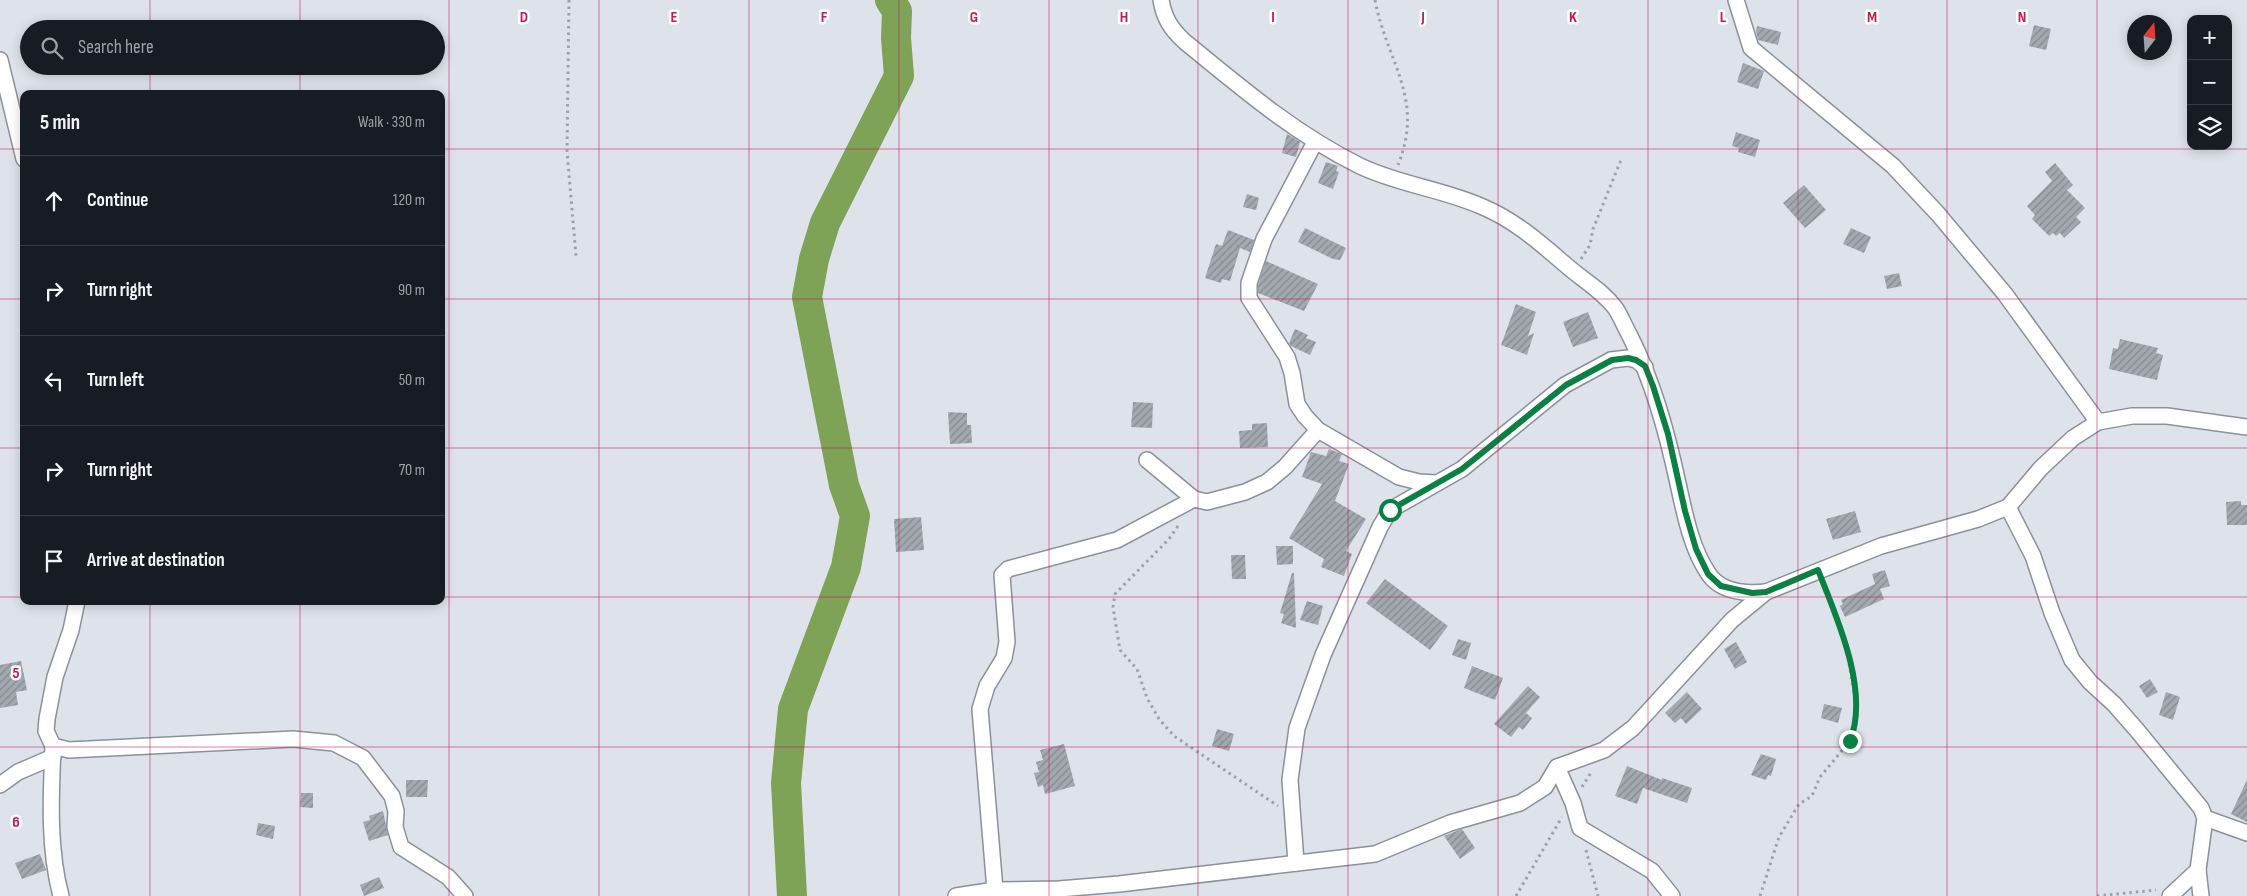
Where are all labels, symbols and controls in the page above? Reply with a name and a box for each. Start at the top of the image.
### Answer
text: D [520,8,528,27]
text: E [671,8,678,27]
text: F [821,8,828,27]
text: G [970,8,978,27]
text: H [1120,8,1128,27]
text: I [1271,8,1275,27]
text: J [1420,8,1425,27]
text: K [1569,8,1577,27]
text: L [1720,8,1727,27]
text: M [1867,8,1877,27]
text: N [2018,8,2026,27]
north arrow [2127,15,2172,60]
map controls [2187,15,2232,150]
button: + [2187,15,2232,60]
search box [20,20,445,75]
icon: search [38,34,66,62]
text: Search here [78,36,154,59]
button: − [2187,60,2232,105]
button: layers [2187,105,2232,150]
text: 5 min [40,110,80,135]
text: Walk · 330 m [358,113,425,132]
icon: ahead [40,187,68,215]
text: Continue [87,189,148,212]
text: 120 m [393,191,425,210]
icon: right [40,277,68,305]
text: Turn right [87,279,152,302]
text: 90 m [398,281,425,300]
icon: left [40,367,68,395]
text: Turn left [87,369,144,392]
text: 50 m [399,371,425,390]
icon: right [40,457,68,485]
text: Turn right [87,459,152,482]
text: 70 m [399,461,425,480]
route start [1379,499,1402,522]
icon: arrive [40,547,68,575]
text: Arrive at destination [87,549,225,572]
text: 5 [12,664,20,683]
route end [1839,730,1862,753]
text: 6 [12,813,20,832]

